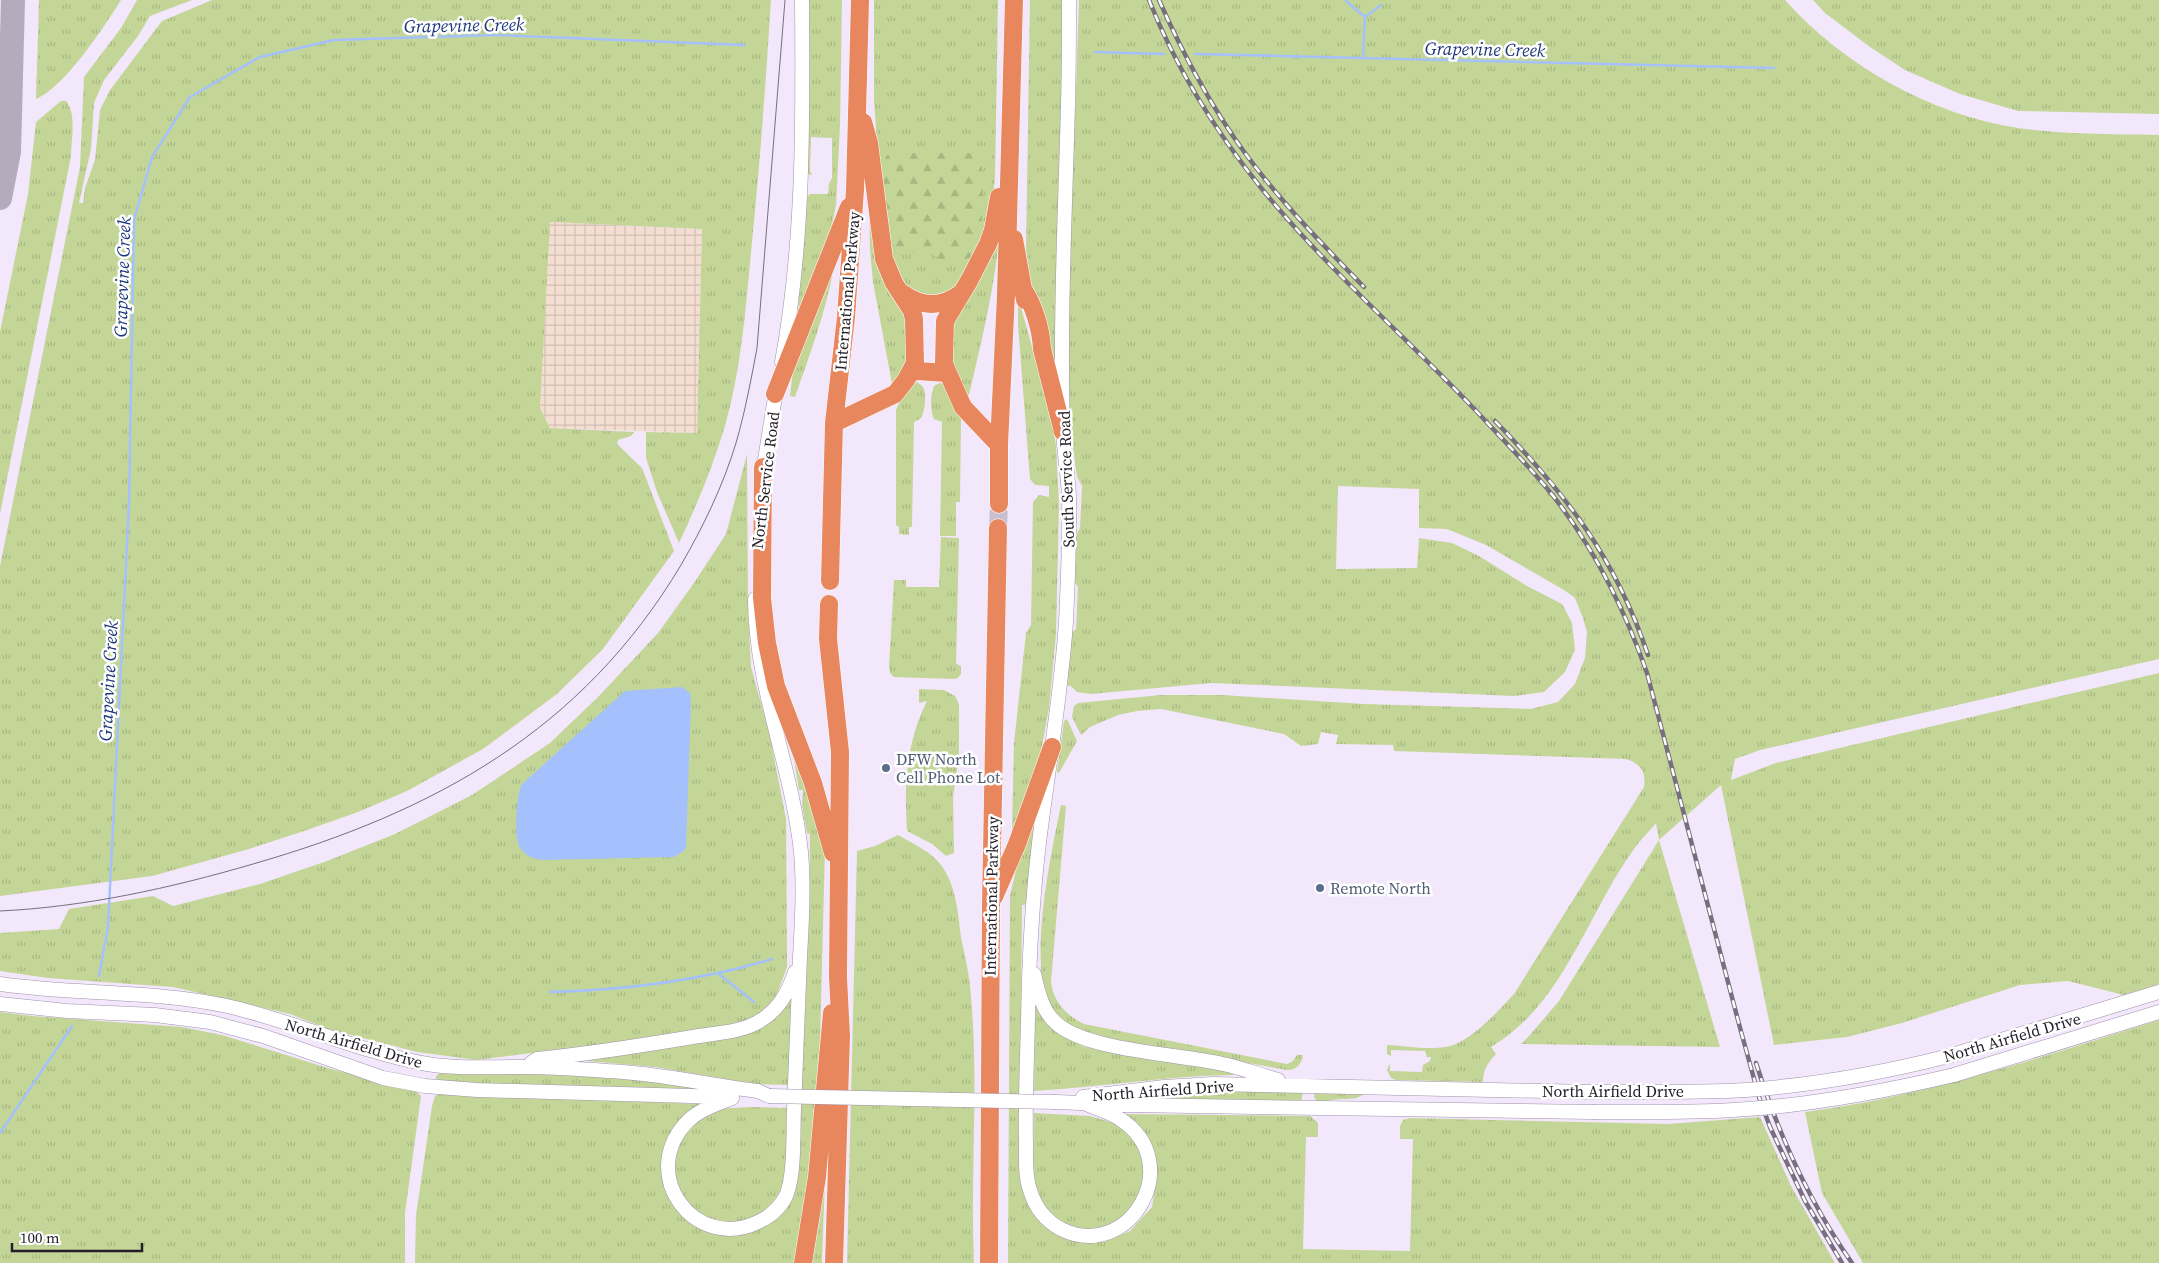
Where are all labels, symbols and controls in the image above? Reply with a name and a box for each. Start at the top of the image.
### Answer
water label: Grapevine Creek [404,11,525,39]
water label: Grapevine Creek [1425,35,1546,63]
street label: International Parkway [829,210,865,371]
water label: Grapevine Creek [107,216,137,338]
street label: North Service Road [746,410,784,550]
street label: South Service Road [1053,410,1079,548]
water label: Grapevine Creek [92,620,124,742]
place label: DFW North Cell Phone Lot [896,748,1001,788]
marker: DFW North Cell Phone Lot [880,762,892,774]
street label: International Parkway [979,815,1003,976]
place label: Remote North [1330,877,1431,899]
marker: Remote North [1314,882,1326,894]
street label: North Airfield Drive [1941,1007,2083,1067]
street label: North Airfield Drive [283,1013,425,1073]
street label: North Airfield Drive [1091,1074,1235,1106]
street label: North Airfield Drive [1542,1080,1684,1102]
scale bar [12,1220,142,1252]
text: 100 m [20,1227,60,1248]

